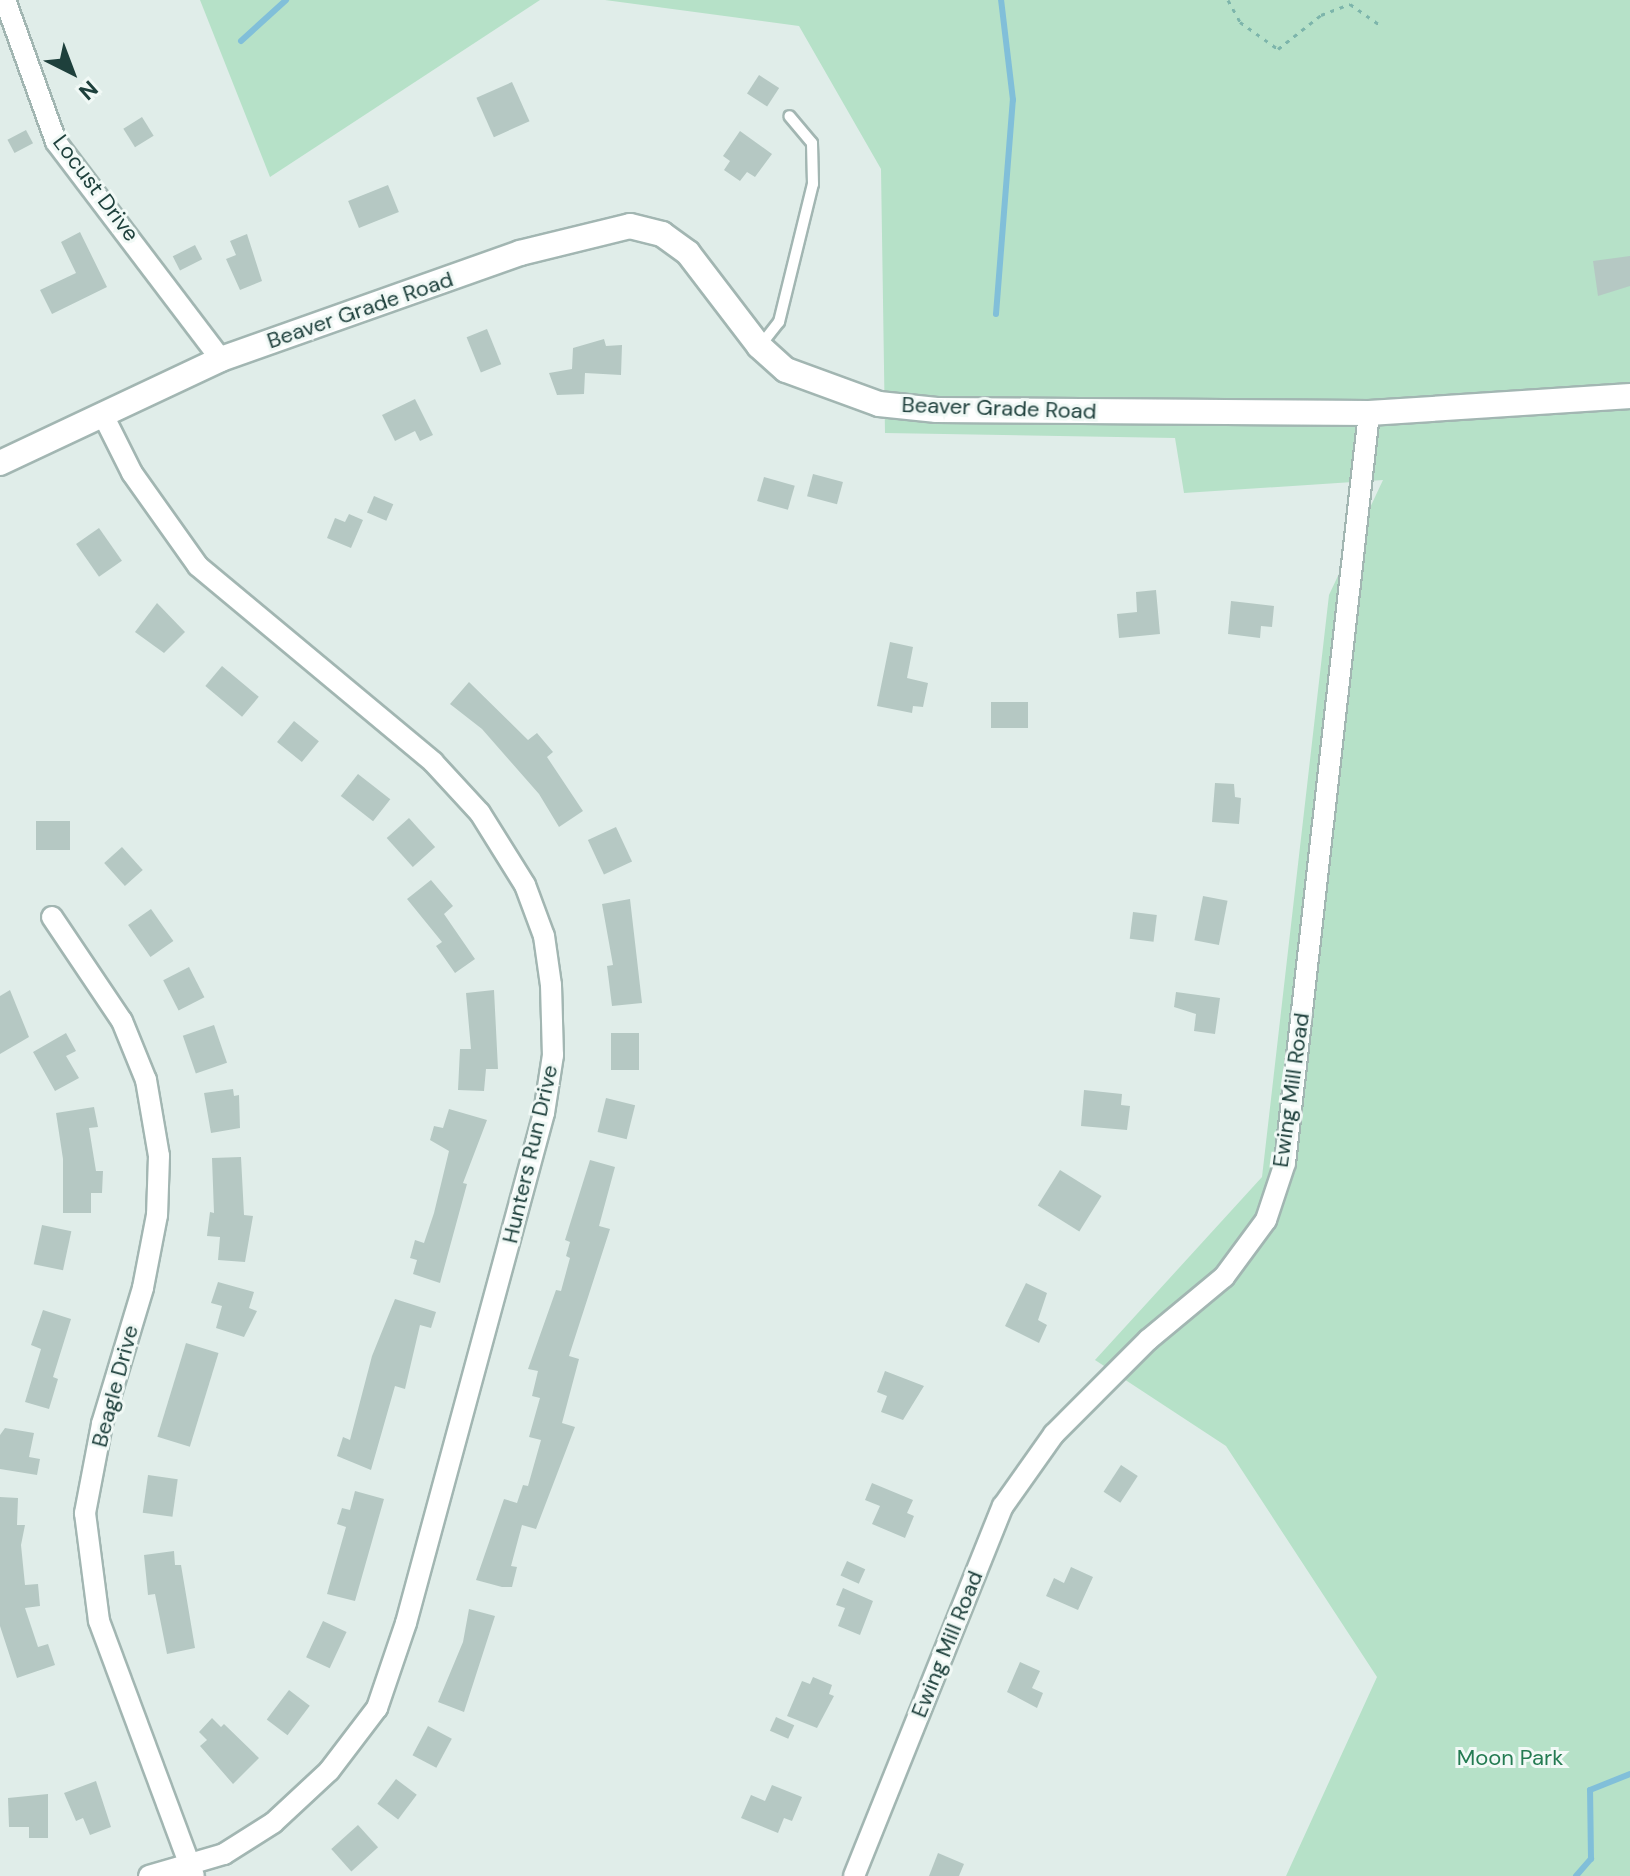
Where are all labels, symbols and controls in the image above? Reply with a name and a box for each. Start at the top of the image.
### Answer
north arrow [32,32,112,112]
text: N [73,74,104,106]
street label: Locust Drive [47,130,145,246]
street label: Beaver Grade Road [264,266,456,354]
street label: Beaver Grade Road [901,391,1097,425]
street label: Ewing Mill Road [1267,1011,1315,1169]
street label: Hunters Run Drive [497,1062,563,1246]
street label: Beagle Drive [86,1322,144,1450]
street label: Ewing Mill Road [906,1567,988,1721]
park label: Moon Park [1457,1745,1563,1771]

